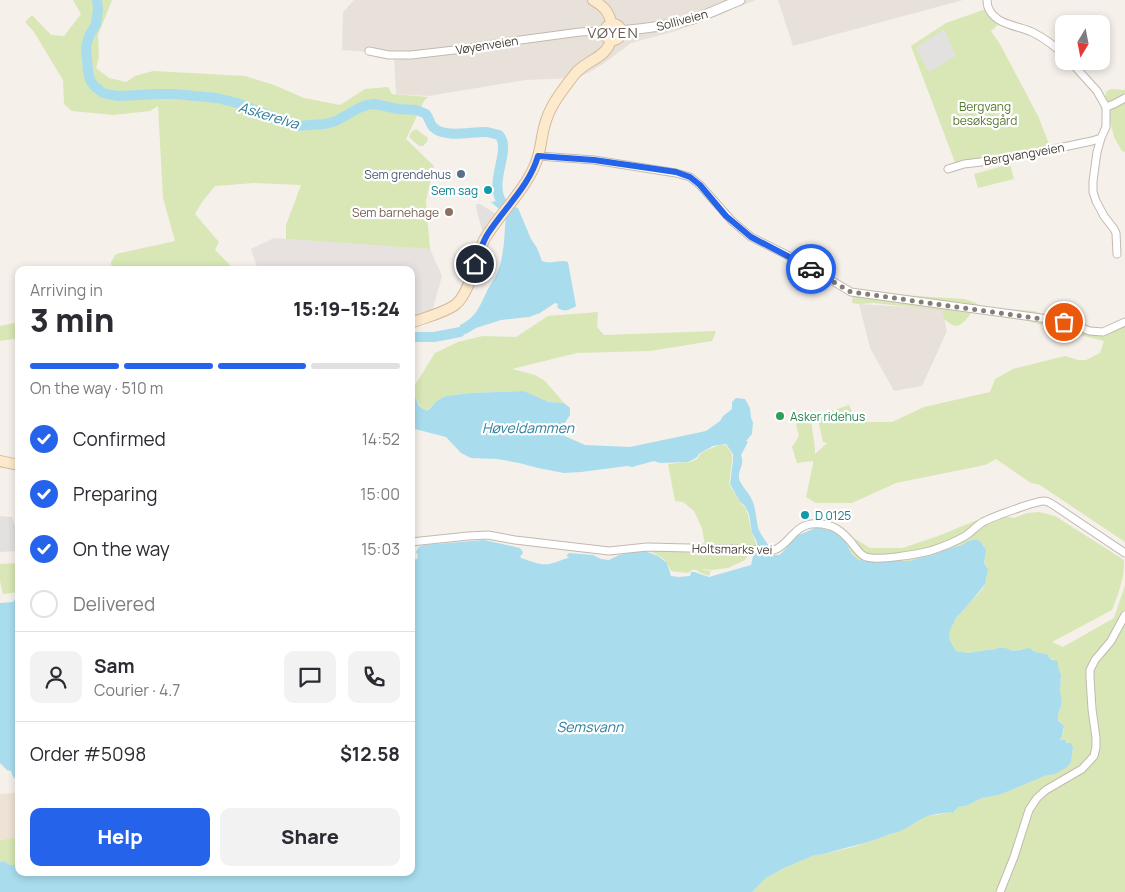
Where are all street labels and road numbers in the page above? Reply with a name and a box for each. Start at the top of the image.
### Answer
street label: Solliveien [654,5,710,35]
street label: Vøyenveien [455,32,519,58]
street label: Bergvangveien [982,139,1066,169]
street label: Holtsmarks vei [692,540,772,558]

